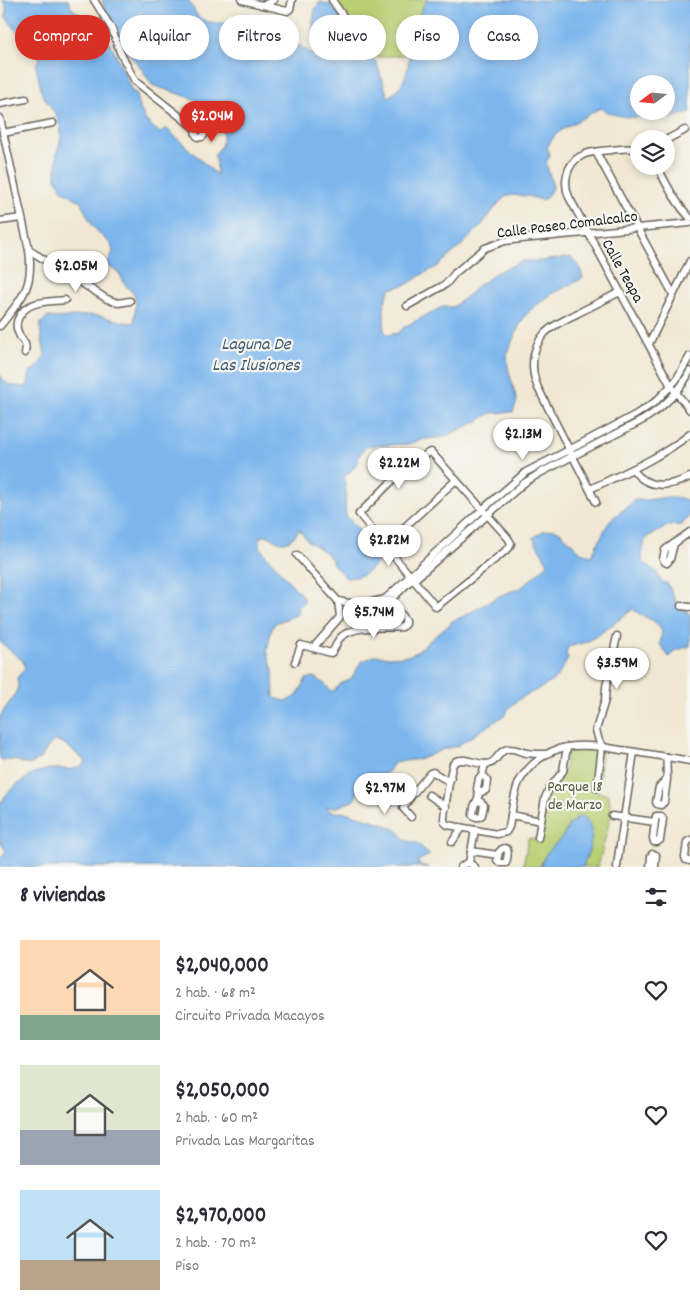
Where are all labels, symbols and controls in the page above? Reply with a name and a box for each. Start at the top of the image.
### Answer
chip: Comprar [15,15,110,60]
chip: Alquilar [120,15,209,60]
chip: Filtros [219,15,299,60]
chip: Nuevo [309,15,386,60]
chip: Piso [396,15,459,60]
chip: Casa [469,15,538,60]
north arrow [630,75,675,120]
map controls [630,75,675,175]
pin: $2.04M [171,100,253,143]
text: $2.04M [191,105,233,128]
button: layers [630,130,675,175]
street label: Calle Paseo Comalcalco [496,205,639,246]
street label: Calle Teapa [595,235,649,308]
pin: $2.05M [35,250,117,293]
text: $2.05M [54,255,98,278]
water label: Laguna De Las Ilusiones [212,333,300,379]
pin: $2.13M [482,418,564,461]
text: $2.13M [504,423,542,446]
pin: $2.22M [358,448,440,490]
text: $2.22M [378,452,420,475]
pin: $2.82M [348,524,430,567]
text: $2.82M [369,529,409,552]
pin: $5.74M [333,596,415,639]
text: $5.74M [354,601,394,624]
pin: $3.59M [576,648,658,690]
text: $3.59M [596,652,638,675]
pin: $2.97M [344,772,426,815]
park label: Parque 18 de Marzo [547,776,603,817]
text: $2.97M [365,777,405,800]
text: 8 viviendas [20,882,106,912]
icon: filters [642,883,670,911]
text: $2,040,000 [175,952,269,982]
icon: home [60,960,120,1020]
icon: heart [642,976,670,1004]
text: 2 hab. · 68 m² [175,982,256,1005]
text: Circuito Privada Macayos [175,1005,325,1028]
text: $2,050,000 [175,1077,270,1107]
icon: home [60,1085,120,1145]
icon: heart [642,1101,670,1129]
text: 2 hab. · 60 m² [175,1107,258,1130]
text: Privada Las Margaritas [175,1130,315,1153]
text: $2,970,000 [175,1202,266,1232]
icon: home [60,1210,120,1270]
icon: heart [642,1226,670,1254]
text: 2 hab. · 70 m² [175,1232,256,1255]
text: Piso [175,1255,199,1278]

